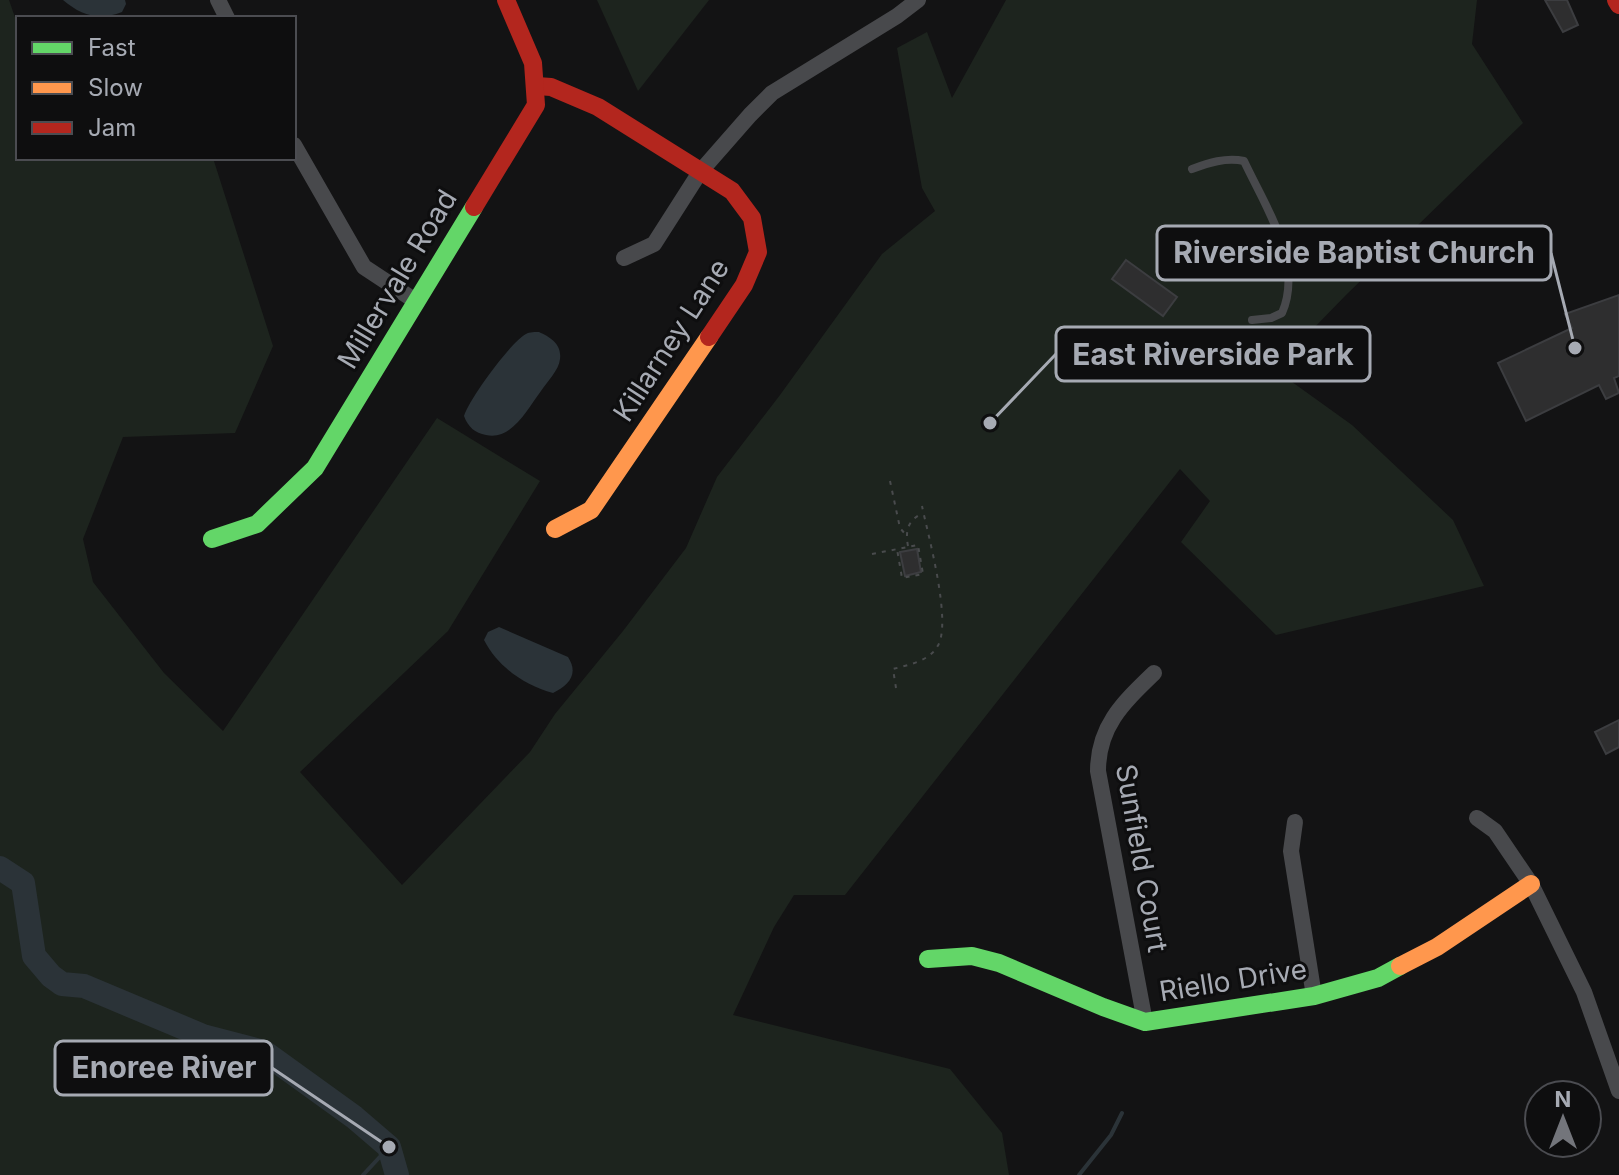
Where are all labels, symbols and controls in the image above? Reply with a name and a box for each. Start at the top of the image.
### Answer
legend [16,16,296,160]
text: Fast [88,33,136,62]
text: Slow [88,73,143,102]
text: Jam [88,113,136,142]
street label: Millervale Road [330,183,464,375]
callout: Riverside Baptist Church [1157,226,1551,280]
text: Riverside Baptist Church [1173,234,1535,270]
street label: Killarney Lane [606,252,736,428]
callout: East Riverside Park [1056,327,1370,381]
text: East Riverside Park [1072,336,1354,372]
street label: Sunfield Court [1109,761,1175,955]
street label: Riello Drive [1157,952,1309,1008]
callout: Enoree River [55,1041,272,1095]
text: Enoree River [72,1049,257,1085]
north arrow [1523,1079,1603,1159]
text: N [1555,1086,1571,1112]

